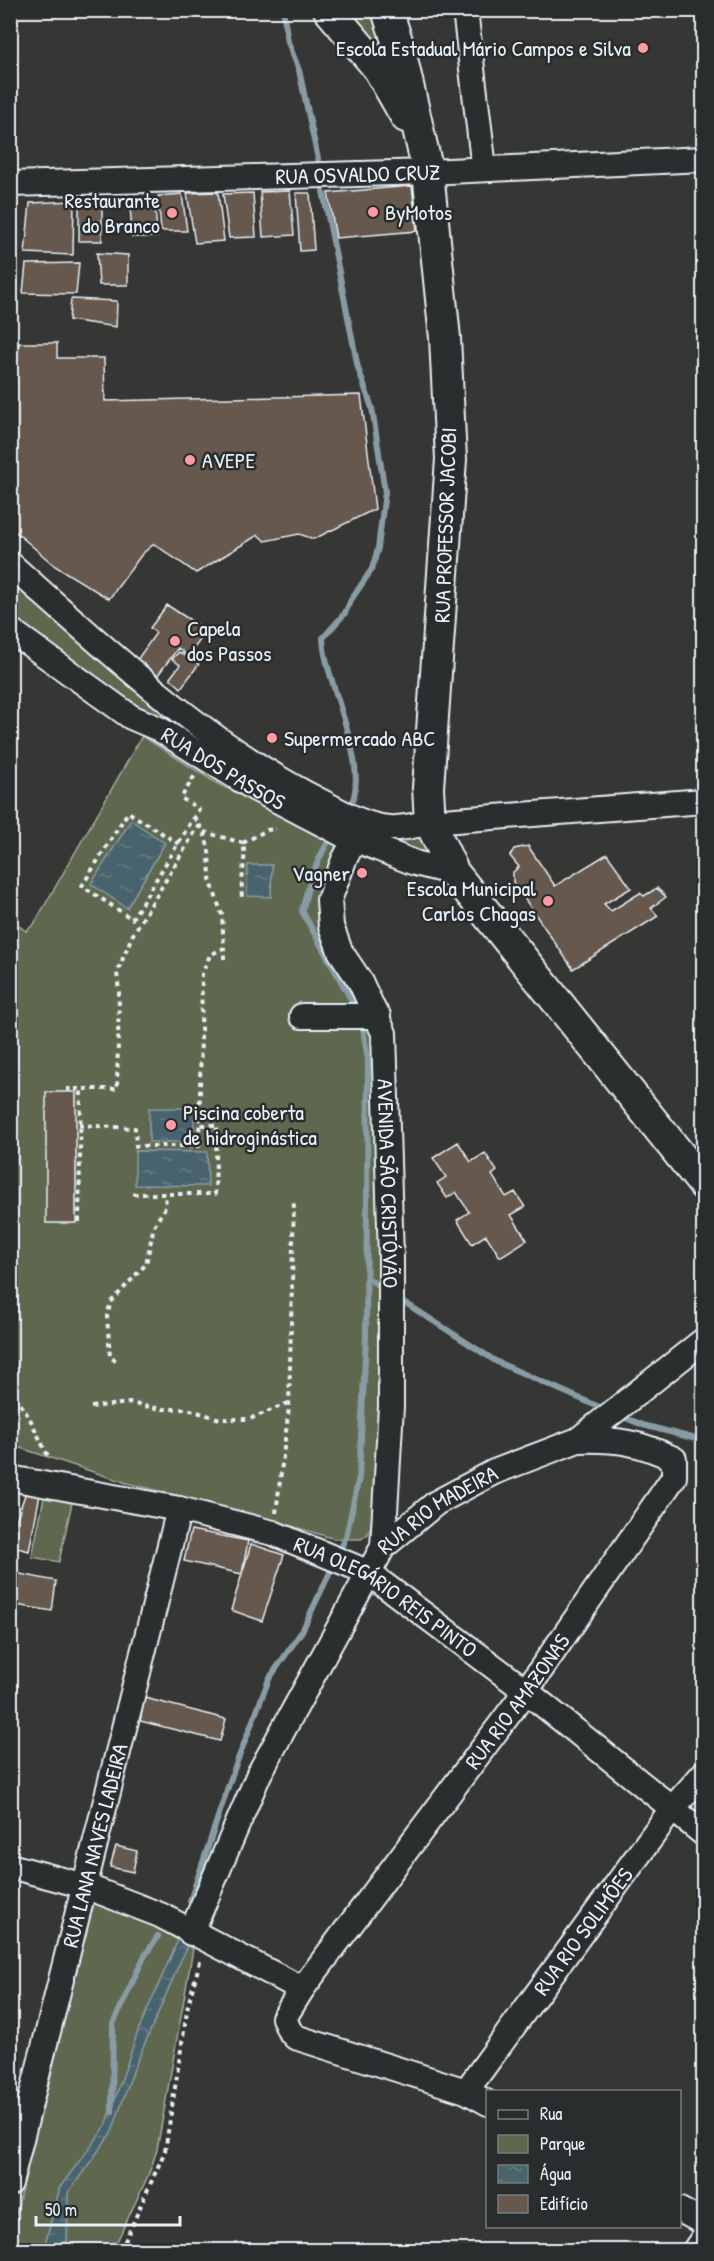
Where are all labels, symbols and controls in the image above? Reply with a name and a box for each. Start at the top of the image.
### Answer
place label: Escola Estadual Mário Campos e Silva [336,33,631,63]
marker: Escola Estadual Mário Campos e Silva [636,41,650,55]
street label: RUA OSVALDO CRUZ [275,156,441,191]
place label: Restaurante do Branco [64,185,160,240]
place label: ByMotos [385,197,452,227]
marker: ByMotos [366,205,380,219]
marker: Restaurante do Branco [165,206,179,220]
street label: RUA PROFESSOR JACOBI [427,427,463,623]
place label: AVEPE [202,445,255,475]
marker: AVEPE [183,453,197,467]
place label: Capela dos Passos [187,613,271,668]
marker: Capela dos Passos [168,634,182,648]
street label: RUA DOS PASSOS [156,719,291,817]
place label: Supermercado ABC [284,723,435,753]
marker: Supermercado ABC [265,731,279,745]
place label: Vagner [292,858,351,888]
marker: Vagner [355,866,369,880]
place label: Escola Municipal Carlos Chagas [407,873,536,928]
marker: Escola Municipal Carlos Chagas [541,894,555,908]
street label: AVENIDA SÃO CRISTÓVÃO [370,1078,406,1288]
place label: Piscina coberta de hidroginástica [183,1097,317,1152]
marker: Piscina coberta de hidroginástica [164,1118,178,1132]
street label: RUA RIO MADEIRA [371,1458,503,1561]
street label: RUA OLEGÁRIO REIS PINTO [290,1528,484,1665]
street label: RUA RIO AMAZONAS [458,1627,576,1775]
street label: RUA LANA NAVES LADEIRA [55,1740,135,1951]
street label: RUA RIO SOLIMÕES [526,1861,640,2001]
legend [486,2090,681,2228]
text: Rua [540,2101,562,2126]
text: Parque [540,2131,585,2156]
text: Água [540,2161,571,2186]
scale bar [36,2189,180,2227]
text: Edifício [540,2191,588,2216]
text: 50 m [45,2197,77,2222]

